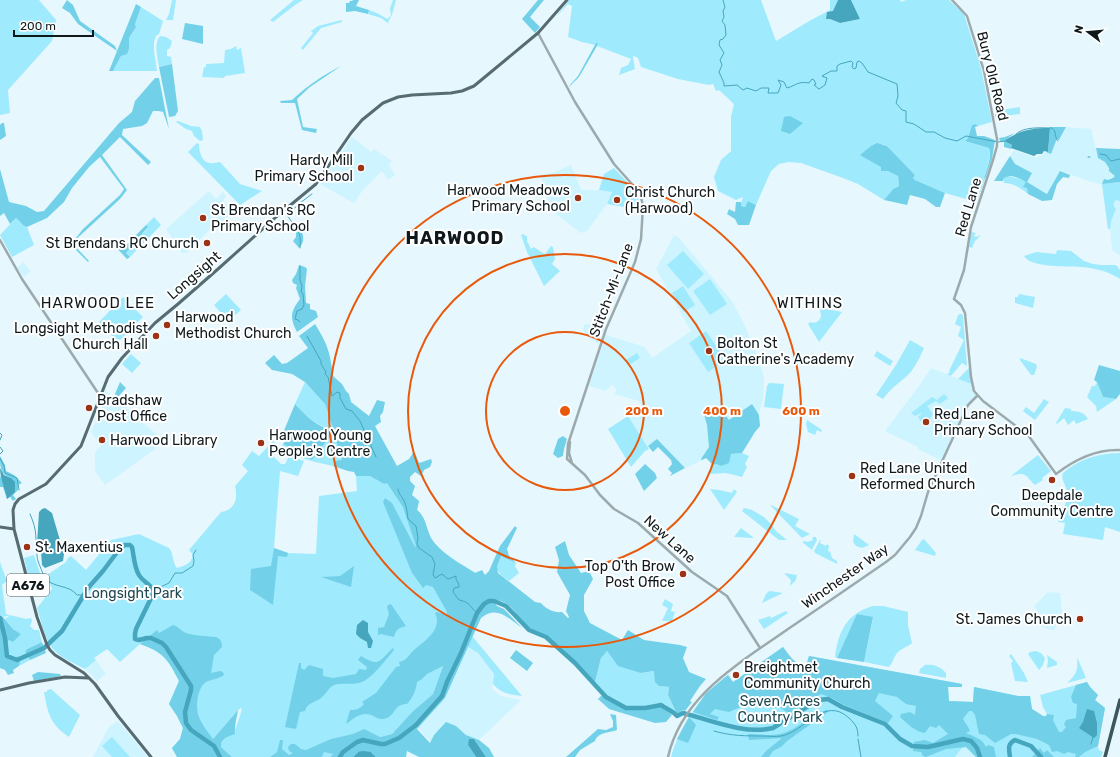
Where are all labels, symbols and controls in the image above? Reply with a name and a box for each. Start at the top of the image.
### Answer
scale bar [14,12,93,38]
north arrow [1068,12,1108,52]
text: 200 m [20,19,56,33]
text: N [1072,24,1086,35]
street label: Bury Old Road [973,30,1012,123]
place label: Hardy Mill Primary School [255,152,353,185]
marker: Hardy Mill Primary School [356,163,366,173]
street label: Red Lane [951,176,986,239]
place label: Harwood Meadows Primary School [447,182,570,215]
place label: Christ Church (Harwood) [625,184,715,217]
marker: Harwood Meadows Primary School [573,193,583,203]
marker: Christ Church (Harwood) [612,195,622,205]
place label: St Brendan's RC Primary School [211,202,315,235]
marker: St Brendan's RC Primary School [198,213,208,223]
district label: HARWOOD [406,227,504,249]
place label: St Brendans RC Church [46,235,199,252]
marker: St Brendans RC Church [202,238,212,248]
street label: Stitch-Mi-Lane [586,241,637,339]
street label: Longsight [164,247,225,303]
district label: HARWOOD LEE [41,294,155,312]
district label: WITHINS [777,294,843,312]
place label: Harwood Methodist Church [175,309,291,342]
place label: Longsight Methodist Church Hall [14,320,149,353]
marker: Harwood Methodist Church [162,320,172,330]
marker: Longsight Methodist Church Hall [151,331,161,341]
place label: Bolton St Catherine's Academy [717,335,855,368]
marker: Bolton St Catherine's Academy [704,346,714,356]
place label: Bradshaw Post Office [97,392,167,425]
marker: Bradshaw Post Office [84,403,94,413]
centre of rings [558,404,572,418]
text: 200 m [625,404,663,418]
text: 400 m [703,404,741,418]
text: 600 m [782,404,820,418]
place label: Red Lane Primary School [934,406,1032,439]
marker: Red Lane Primary School [921,417,931,427]
place label: Harwood Young People's Centre [269,427,372,460]
place label: Harwood Library [110,432,218,449]
marker: Harwood Library [97,435,107,445]
marker: Harwood Young People's Centre [256,438,266,448]
place label: Red Lane United Reformed Church [860,460,975,493]
marker: Red Lane United Reformed Church [847,471,857,481]
marker: Deepdale Community Centre [1047,475,1057,485]
place label: Deepdale Community Centre [991,487,1114,520]
street label: New Lane [640,512,699,567]
place label: St. Maxentius [35,539,123,556]
street label: Winchester Way [799,540,892,613]
marker: St. Maxentius [22,542,32,552]
place label: Top O'th Brow Post Office [585,558,675,591]
marker: Top O'th Brow Post Office [678,569,688,579]
road number: A676 [7,574,49,596]
park label: Longsight Park [84,585,183,602]
place label: St. James Church [956,611,1072,628]
marker: St. James Church [1075,614,1085,624]
place label: Breightmet Community Church [744,659,871,692]
marker: Breightmet Community Church [731,670,741,680]
park label: Seven Acres Country Park [738,693,823,726]

